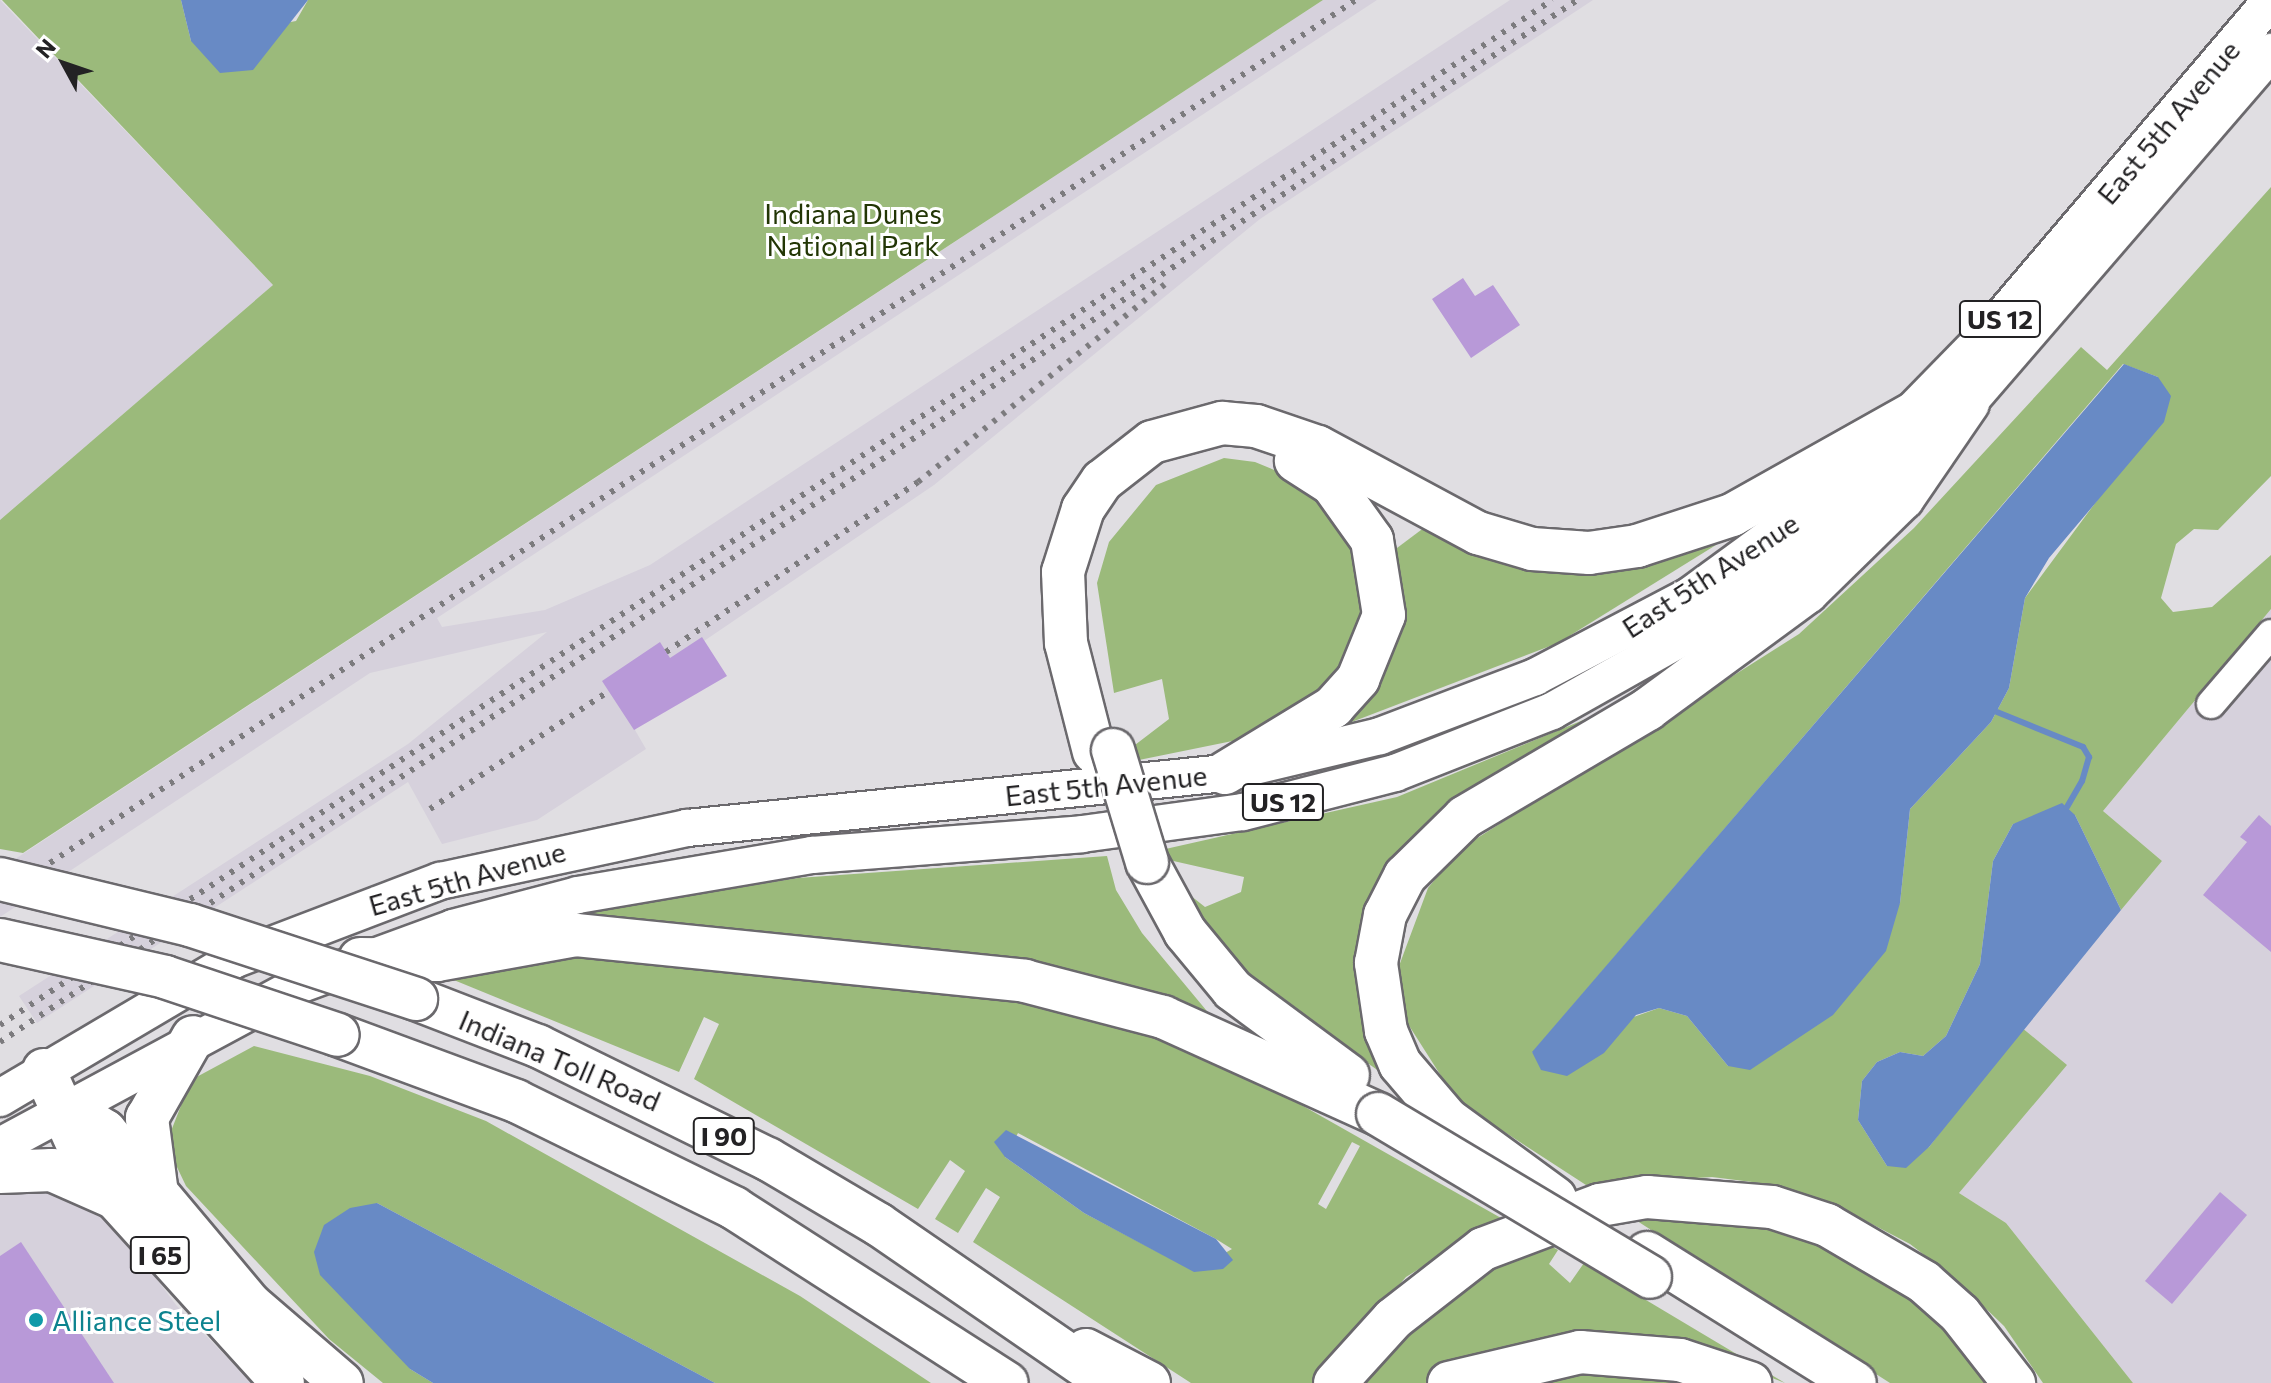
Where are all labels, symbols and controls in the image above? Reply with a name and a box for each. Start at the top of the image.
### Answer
north arrow [24,24,104,104]
text: N [30,33,61,63]
street label: East 5th Avenue [2090,33,2246,211]
park label: Indiana Dunes National Park [764,196,942,262]
road number: US 12 [1958,297,2042,341]
street label: East 5th Avenue [1616,506,1804,644]
street label: East 5th Avenue [1003,758,1209,812]
road number: US 12 [1241,780,1325,824]
street label: East 5th Avenue [365,834,569,922]
street label: Indiana Toll Road [454,1002,666,1118]
road number: I 90 [692,1114,756,1158]
road number: I 65 [128,1233,192,1277]
place label: Alliance Steel [52,1303,221,1337]
marker: Alliance Steel [27,1311,45,1329]

